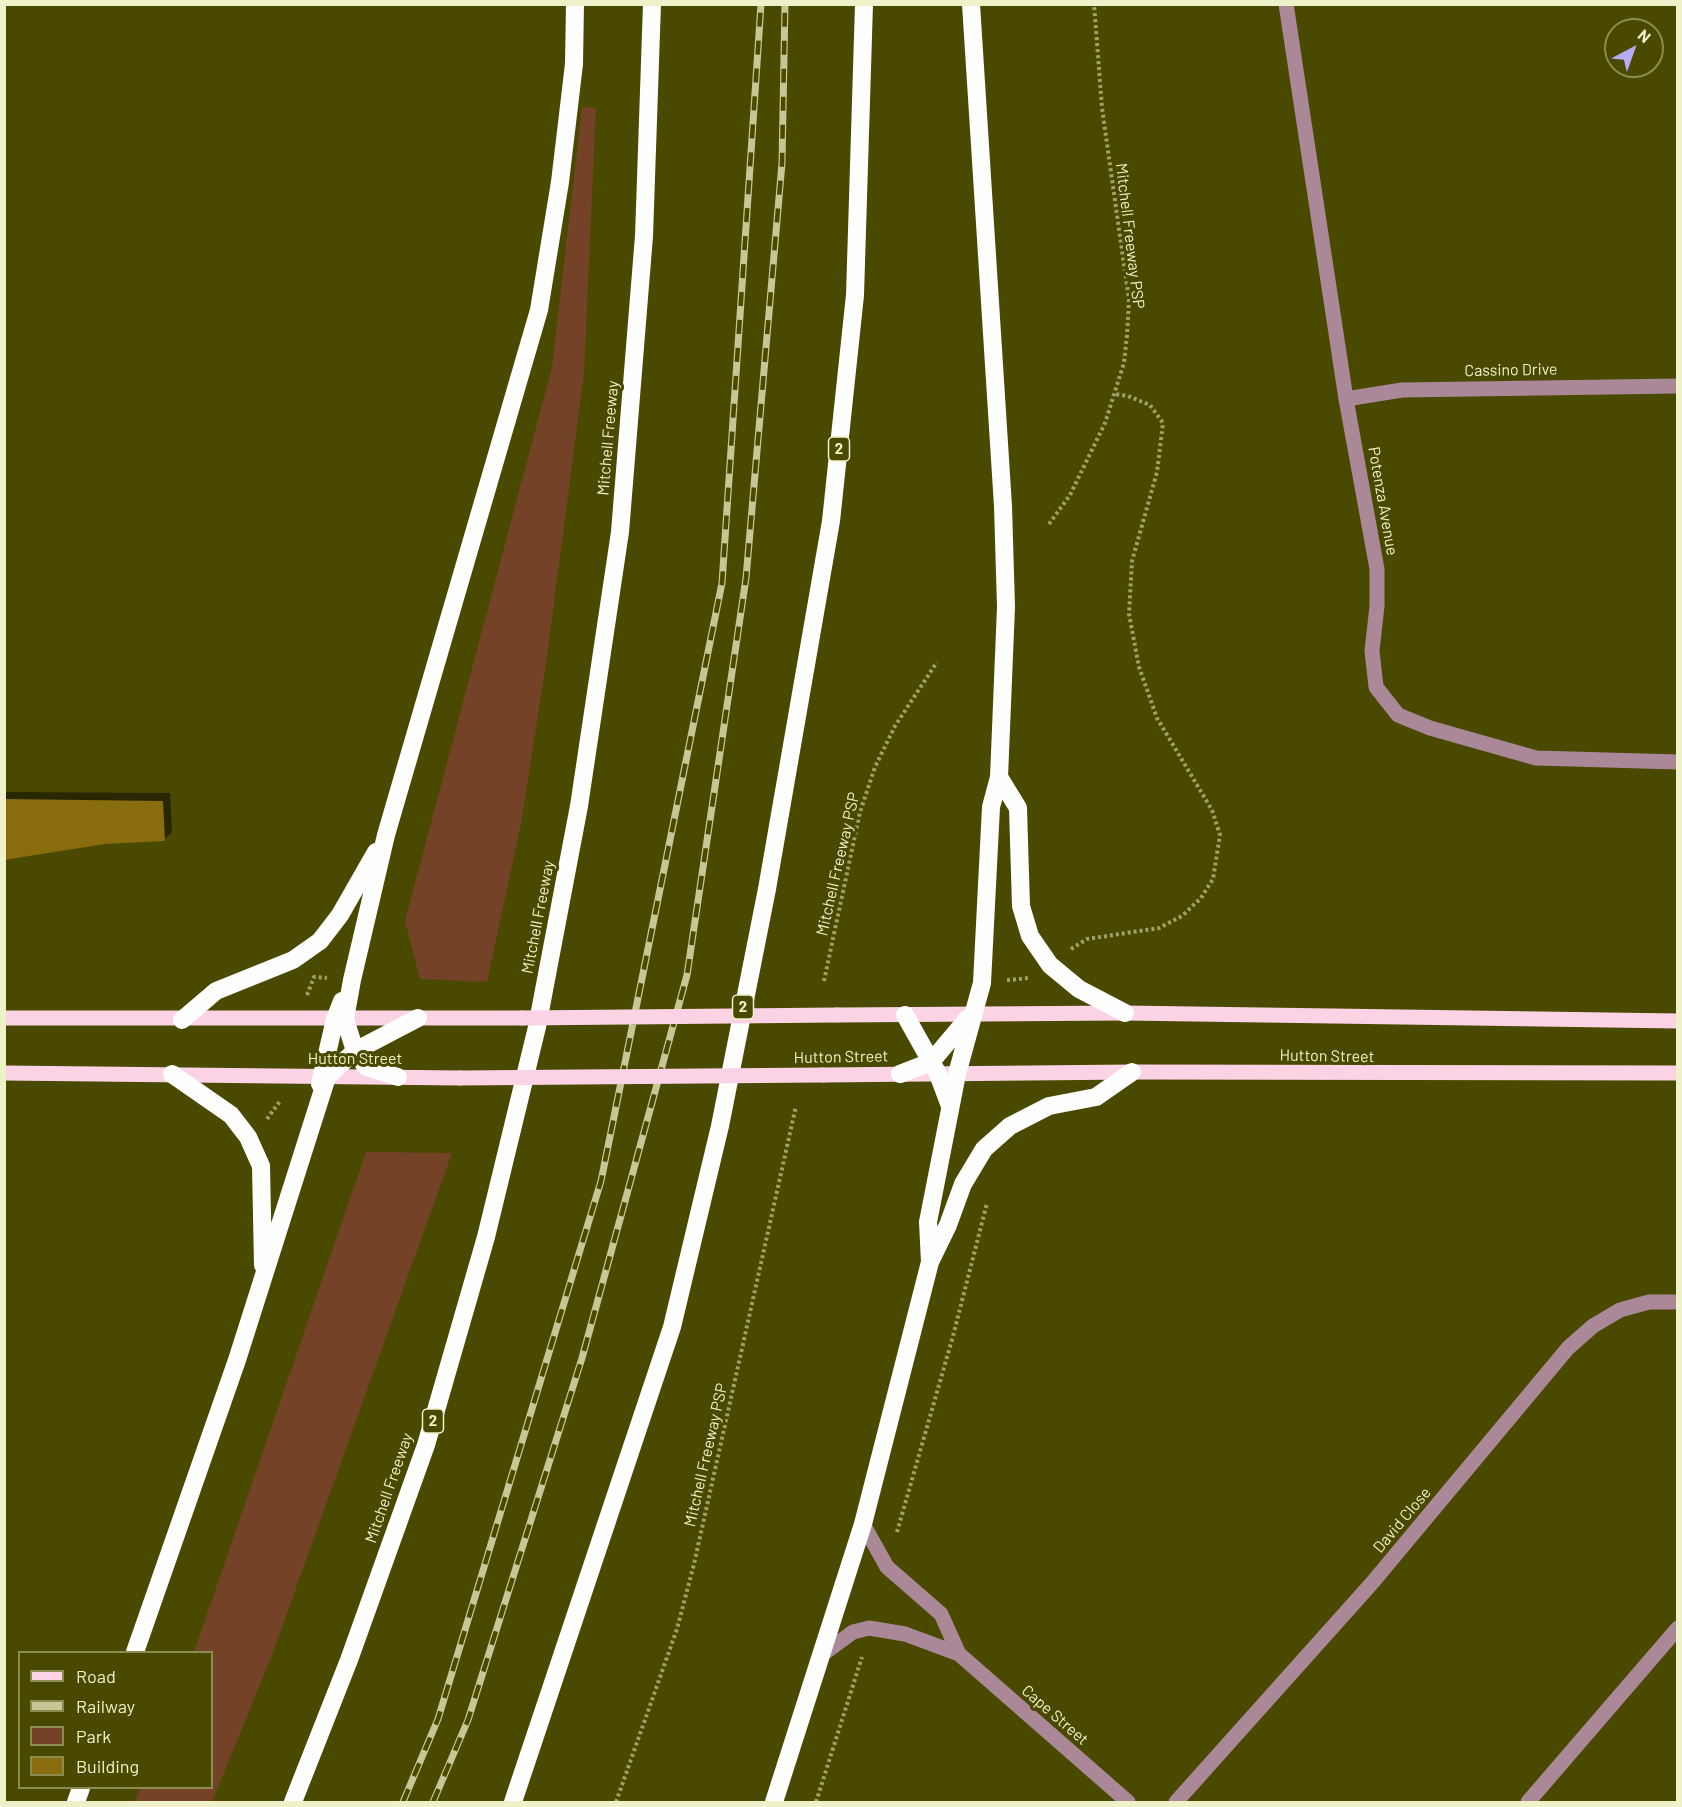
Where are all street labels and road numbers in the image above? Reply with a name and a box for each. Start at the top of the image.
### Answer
street label: Mitchell Freeway PSP [1112,162,1148,310]
street label: Cassino Drive [1464,360,1558,380]
street label: Mitchell Freeway [593,380,623,496]
road number: 2 [828,437,850,461]
street label: Potenza Avenue [1364,445,1402,557]
street label: Mitchell Freeway PSP [812,790,864,938]
street label: Mitchell Freeway [518,859,558,975]
road number: 2 [732,995,754,1019]
street label: Hutton Street [1280,1046,1374,1066]
street label: Hutton Street [794,1047,888,1067]
street label: Hutton Street [308,1049,402,1069]
street label: Mitchell Freeway PSP [680,1381,732,1529]
road number: 2 [422,1409,444,1433]
street label: Mitchell Freeway [361,1430,417,1546]
street label: David Close [1369,1483,1435,1557]
street label: Cape Street [1018,1681,1092,1749]

